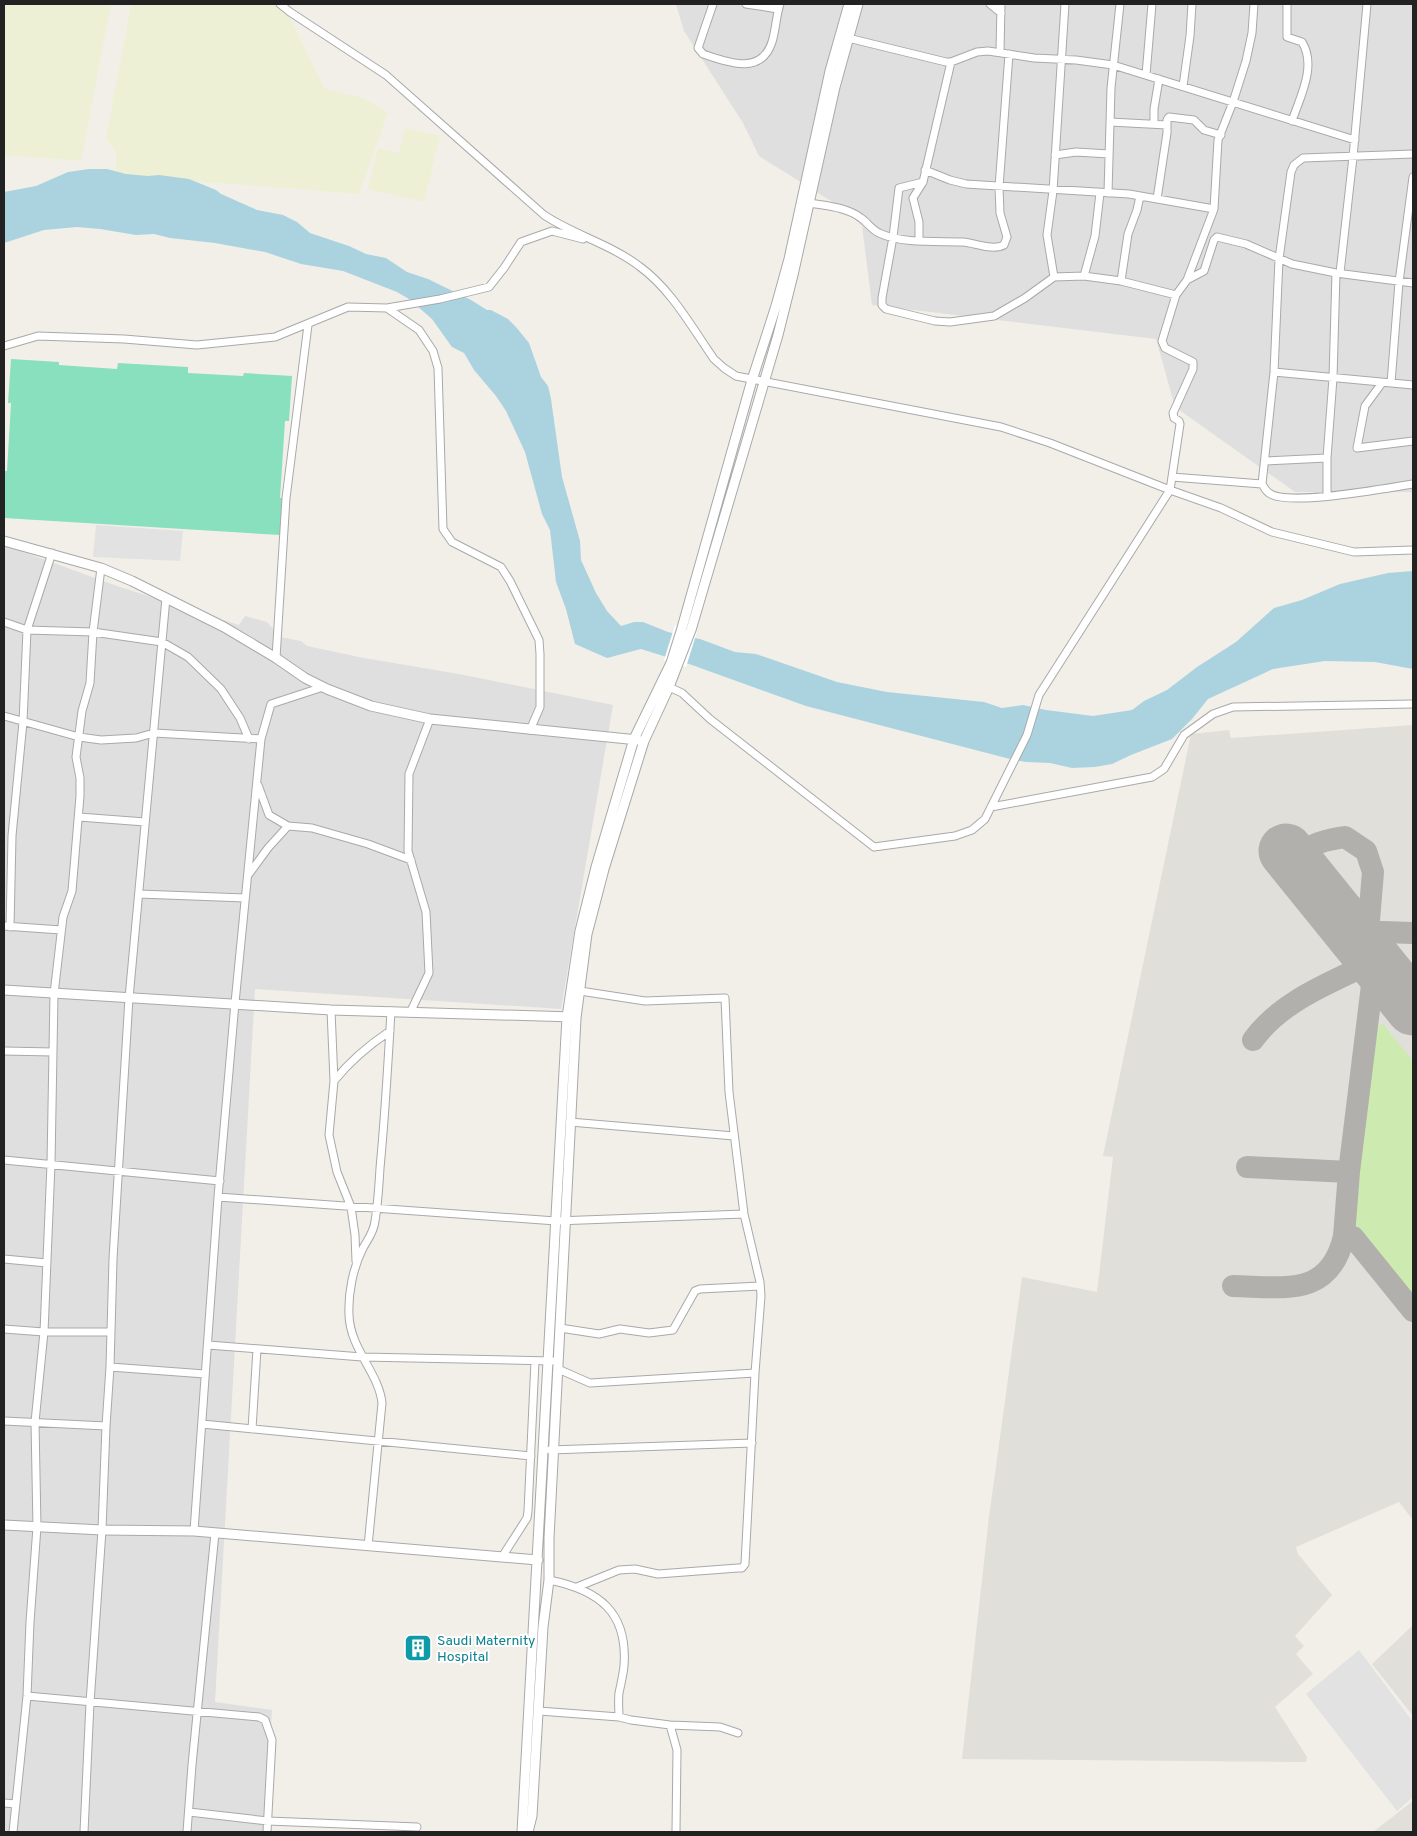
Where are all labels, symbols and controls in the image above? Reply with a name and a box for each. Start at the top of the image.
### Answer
building icon: Saudi Maternity Hospital [403,1633,433,1663]
place label: Saudi Maternity Hospital [437,1633,535,1666]

